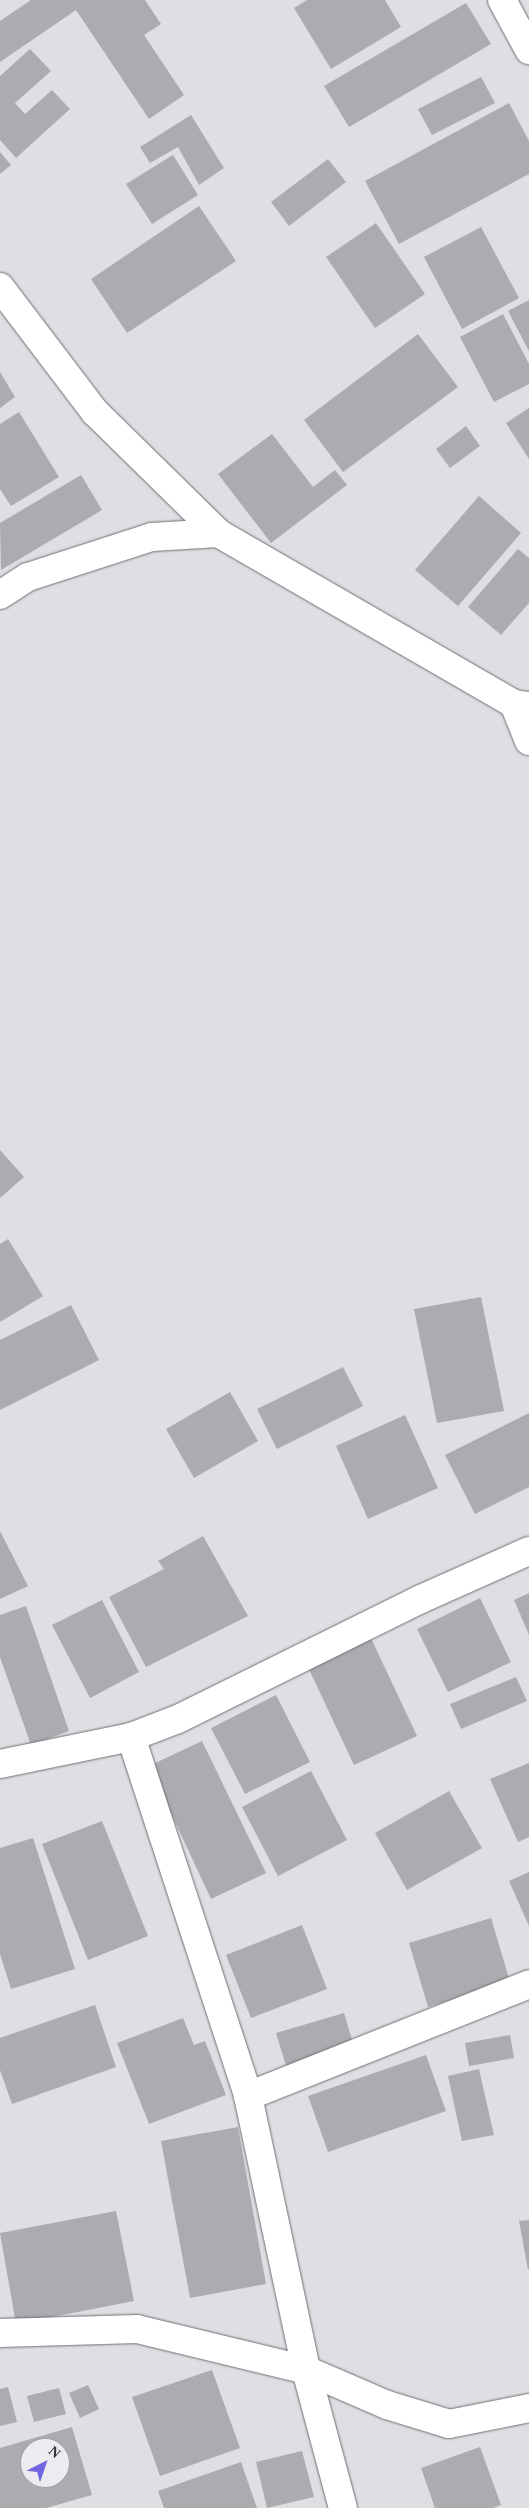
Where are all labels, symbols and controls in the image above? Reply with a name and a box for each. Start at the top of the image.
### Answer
north arrow [20,2438,70,2488]
text: N [46,2443,63,2461]

